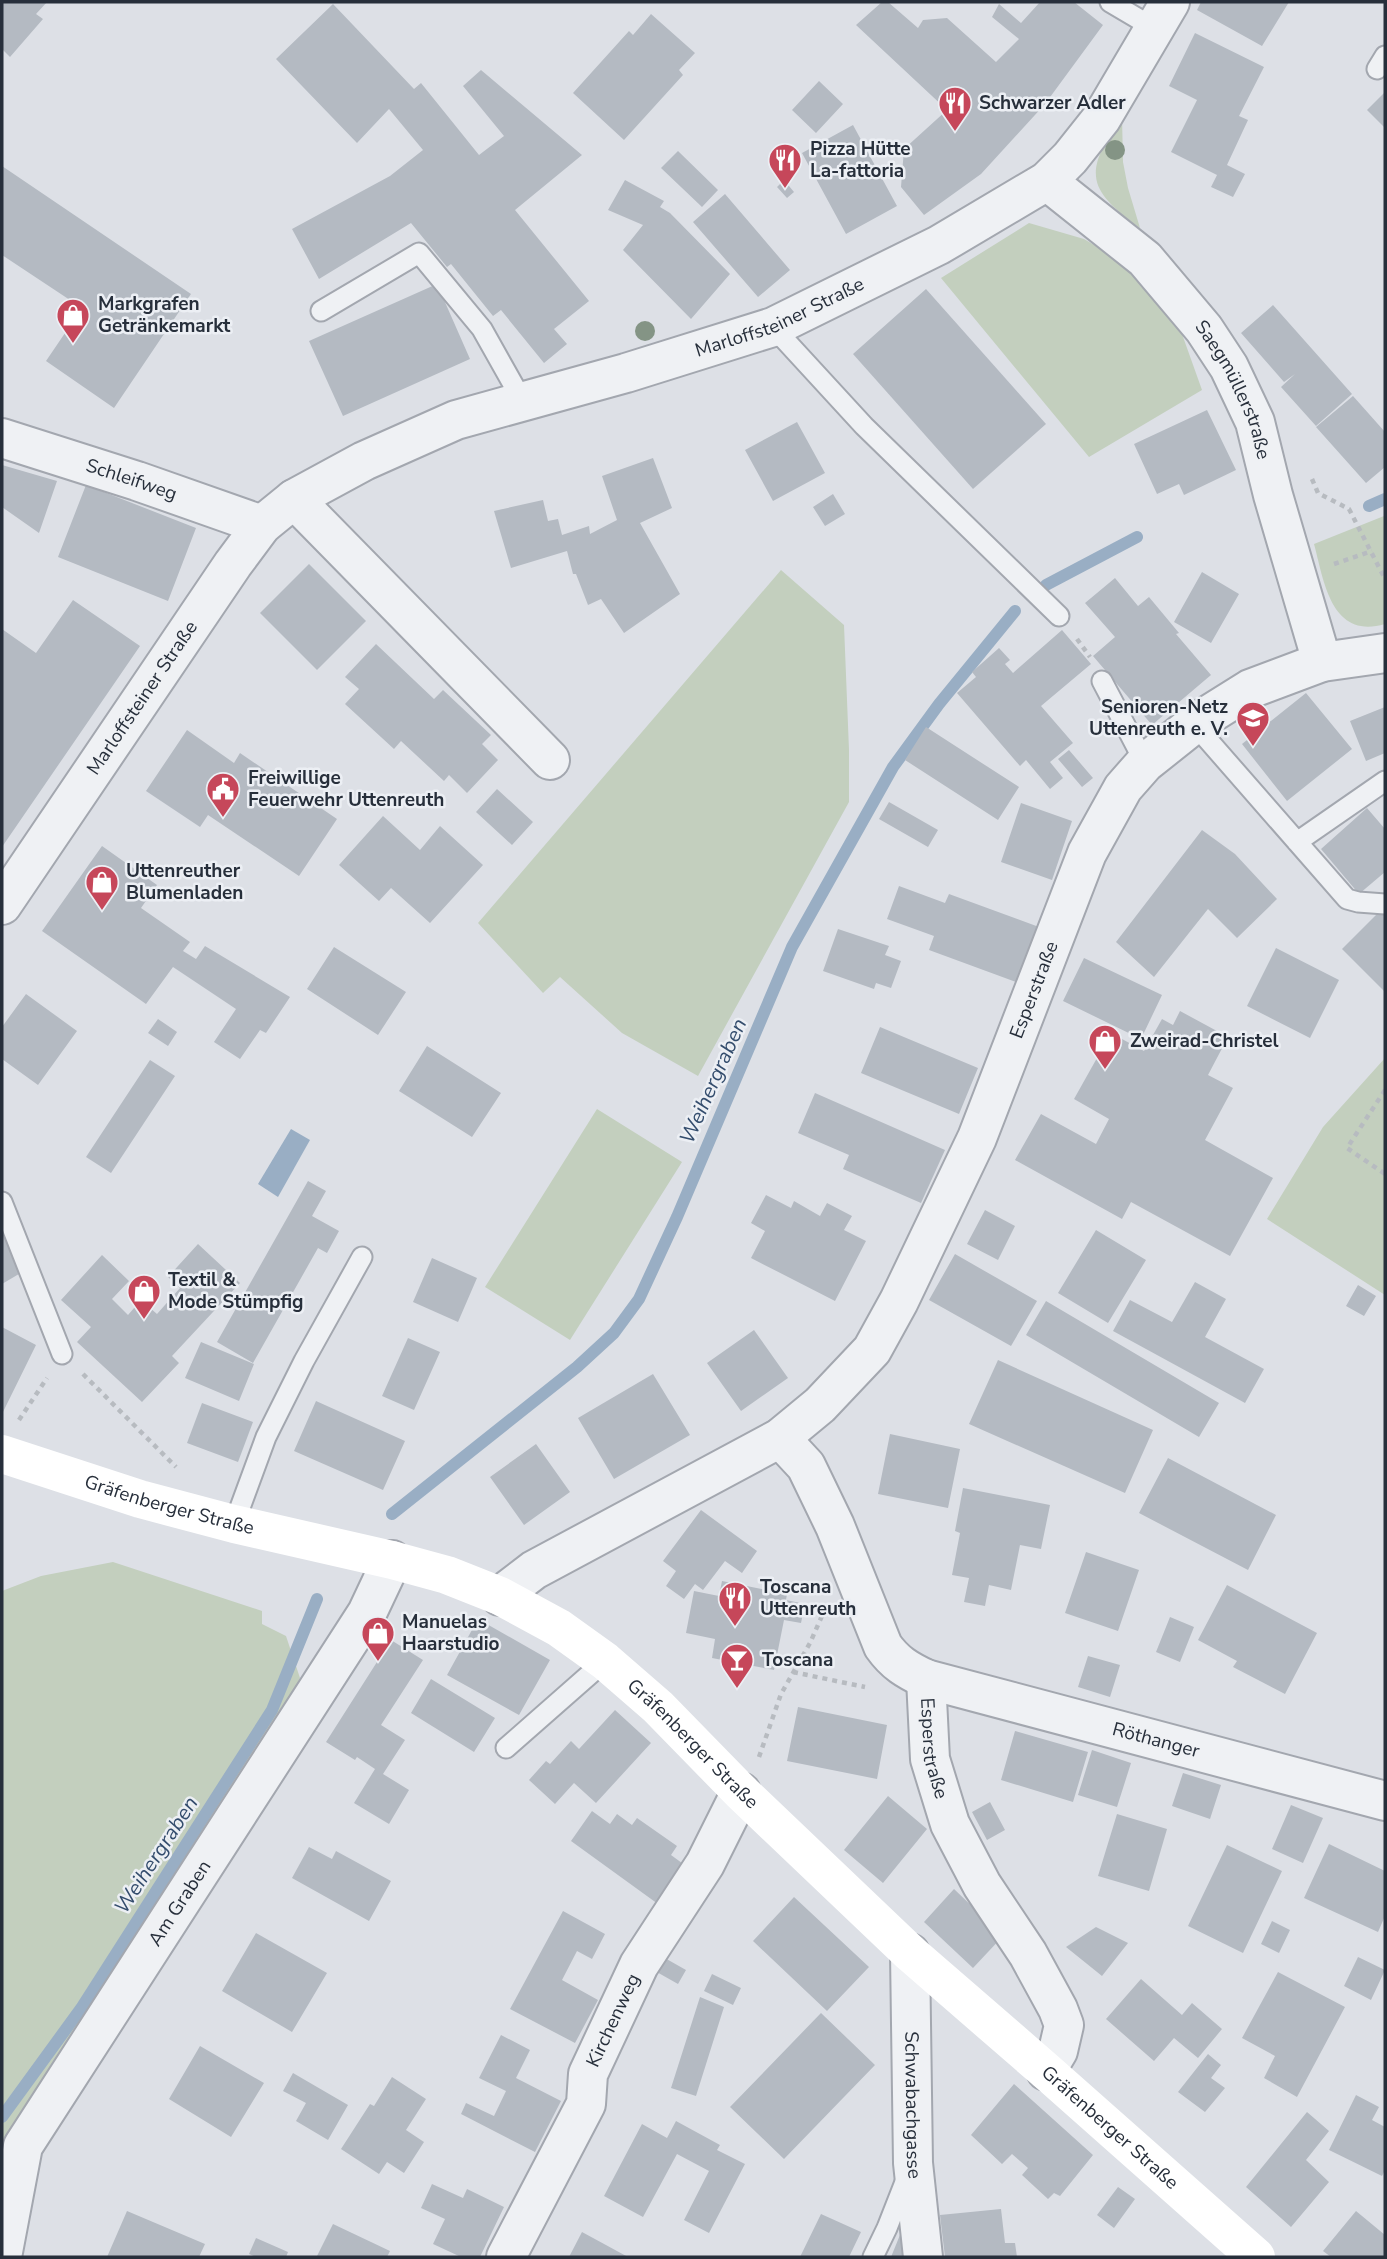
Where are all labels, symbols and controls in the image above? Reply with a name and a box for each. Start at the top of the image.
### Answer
restaurant icon: Schwarzer Adler [936,84,974,133]
place label: Schwarzer Adler [979,90,1126,116]
place label: Pizza Hütte La-fattoria [810,136,911,184]
restaurant icon: Pizza Hütte La-fattoria [766,141,804,190]
street label: Marloffsteiner Straße [692,271,868,364]
place label: Markgrafen Getränkemarkt [98,291,231,339]
shop icon: Markgrafen Getränkemarkt [54,296,92,345]
street label: Saegmüllerstraße [1189,315,1277,462]
street label: Schleifweg [83,453,181,507]
street label: Marloffsteiner Straße [81,616,204,780]
place label: Senioren-Netz Uttenreuth e. V. [1089,694,1228,742]
school or university icon: Senioren-Netz Uttenreuth e. V. [1234,699,1272,748]
place label: Freiwillige Feuerwehr Uttenreuth [248,765,444,813]
public building icon: Freiwillige Feuerwehr Uttenreuth [204,770,242,819]
place label: Uttenreuther Blumenladen [126,858,243,906]
shop icon: Uttenreuther Blumenladen [83,863,121,912]
street label: Esperstraße [1004,937,1065,1042]
water label: Weihergraben [673,1014,753,1148]
shop icon: Zweirad-Christel [1086,1022,1124,1071]
place label: Zweirad-Christel [1130,1028,1279,1054]
place label: Textil & Mode Stümpfig [168,1267,304,1315]
shop icon: Textil & Mode Stümpfig [125,1272,163,1321]
street label: Gräfenberger Straße [81,1469,257,1541]
place label: Toscana Uttenreuth [760,1574,856,1622]
restaurant icon: Toscana Uttenreuth [716,1579,754,1628]
place label: Manuelas Haarstudio [402,1609,500,1657]
shop icon: Manuelas Haarstudio [359,1614,397,1663]
bar icon: Toscana [718,1641,756,1690]
place label: Toscana [762,1647,833,1673]
street label: Gräfenberger Straße [622,1673,764,1815]
street label: Esperstraße [914,1697,954,1802]
street label: Röthanger [1109,1716,1203,1764]
water label: Weihergraben [108,1791,204,1919]
street label: Am Graben [142,1855,217,1951]
street label: Kirchenweg [580,1969,646,2071]
street label: Schwabachgasse [898,2031,928,2180]
street label: Gräfenberger Straße [1036,2060,1184,2195]

